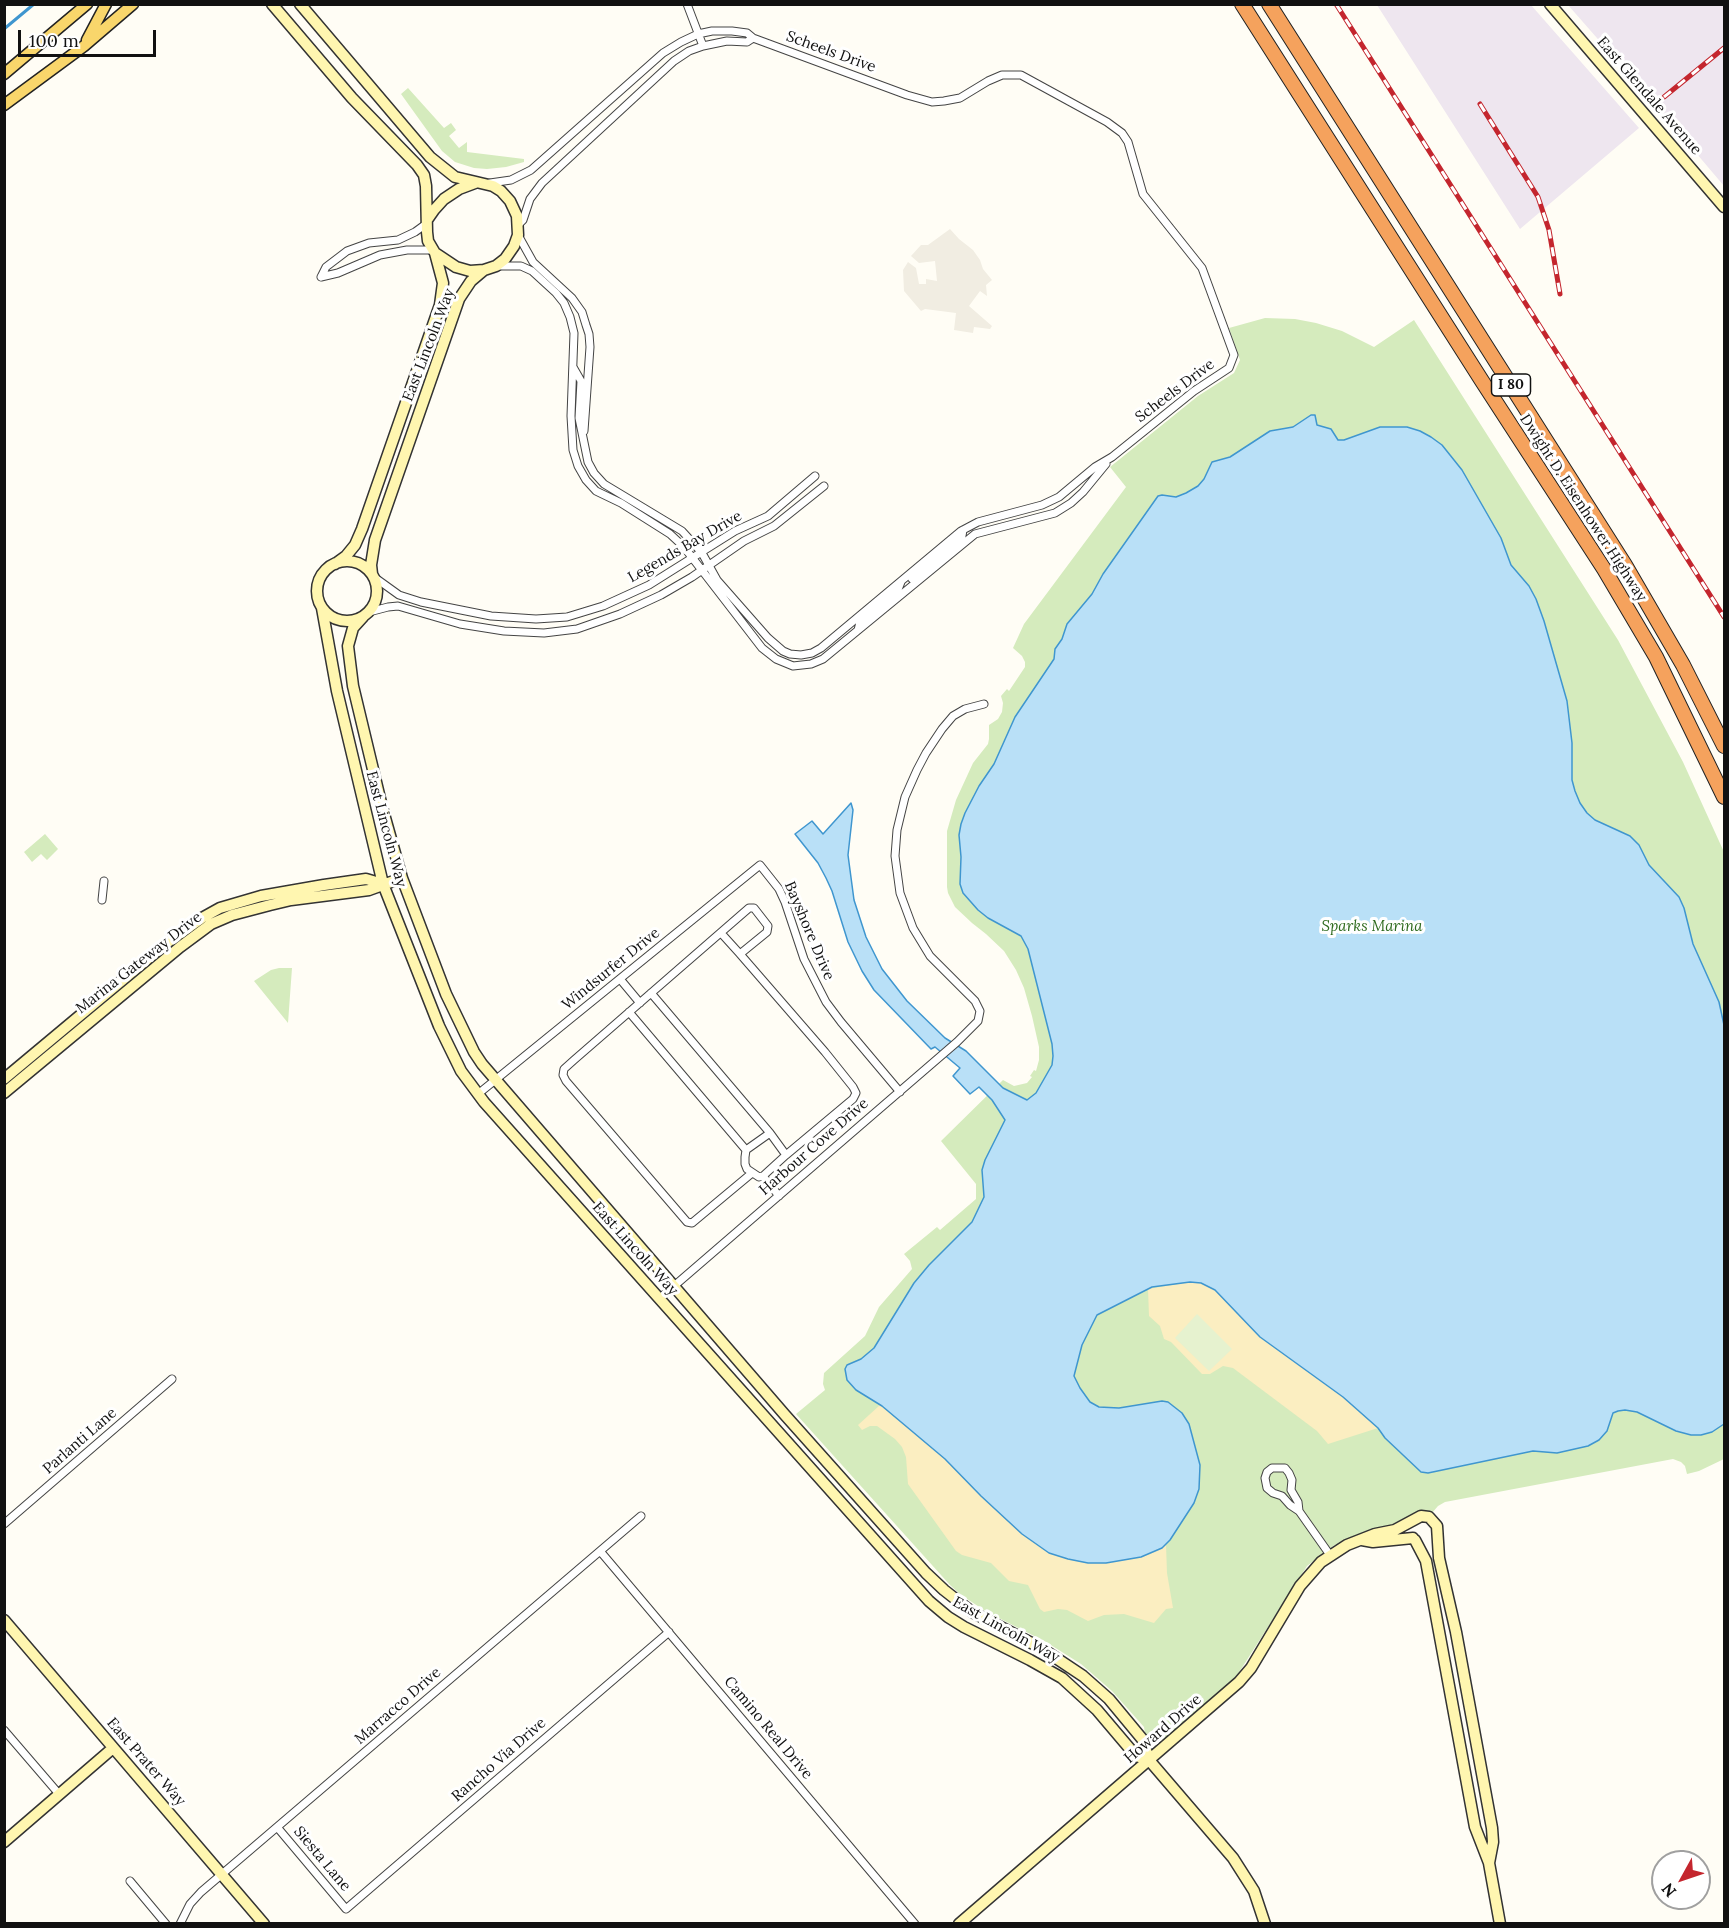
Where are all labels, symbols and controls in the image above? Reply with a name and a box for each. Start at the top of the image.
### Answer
scale bar [21,18,159,56]
street label: Scheels Drive [784,27,878,77]
text: 100 m [29,29,79,52]
street label: East Glendale Avenue [1593,33,1705,159]
street label: East Lincoln Way [399,286,459,404]
street label: Scheels Drive [1132,355,1218,427]
road number: I 80 [1492,374,1530,396]
street label: Dwight D. Eisenhower Highway [1516,411,1650,605]
street label: Legends Bay Drive [625,507,745,587]
street label: East Lincoln Way [362,769,410,889]
street label: Bayshore Drive [780,879,838,983]
street label: Marina Gateway Drive [72,908,206,1018]
park label: Sparks Marina [1322,918,1422,936]
street label: Windsurfer Drive [559,924,663,1014]
street label: Harbour Cove Drive [756,1095,872,1199]
street label: East Lincoln Way [588,1199,682,1299]
street label: Parlanti Lane [39,1404,121,1478]
street label: East Lincoln Way [949,1593,1063,1667]
street label: Marracco Drive [351,1664,445,1748]
street label: Camino Real Drive [720,1673,816,1783]
street label: Howard Drive [1121,1691,1205,1767]
street label: East Prater Way [103,1714,189,1810]
street label: Rancho Via Drive [448,1714,550,1806]
street label: Siesta Lane [290,1823,354,1895]
north arrow [1651,1850,1711,1910]
text: N [1657,1879,1680,1901]

